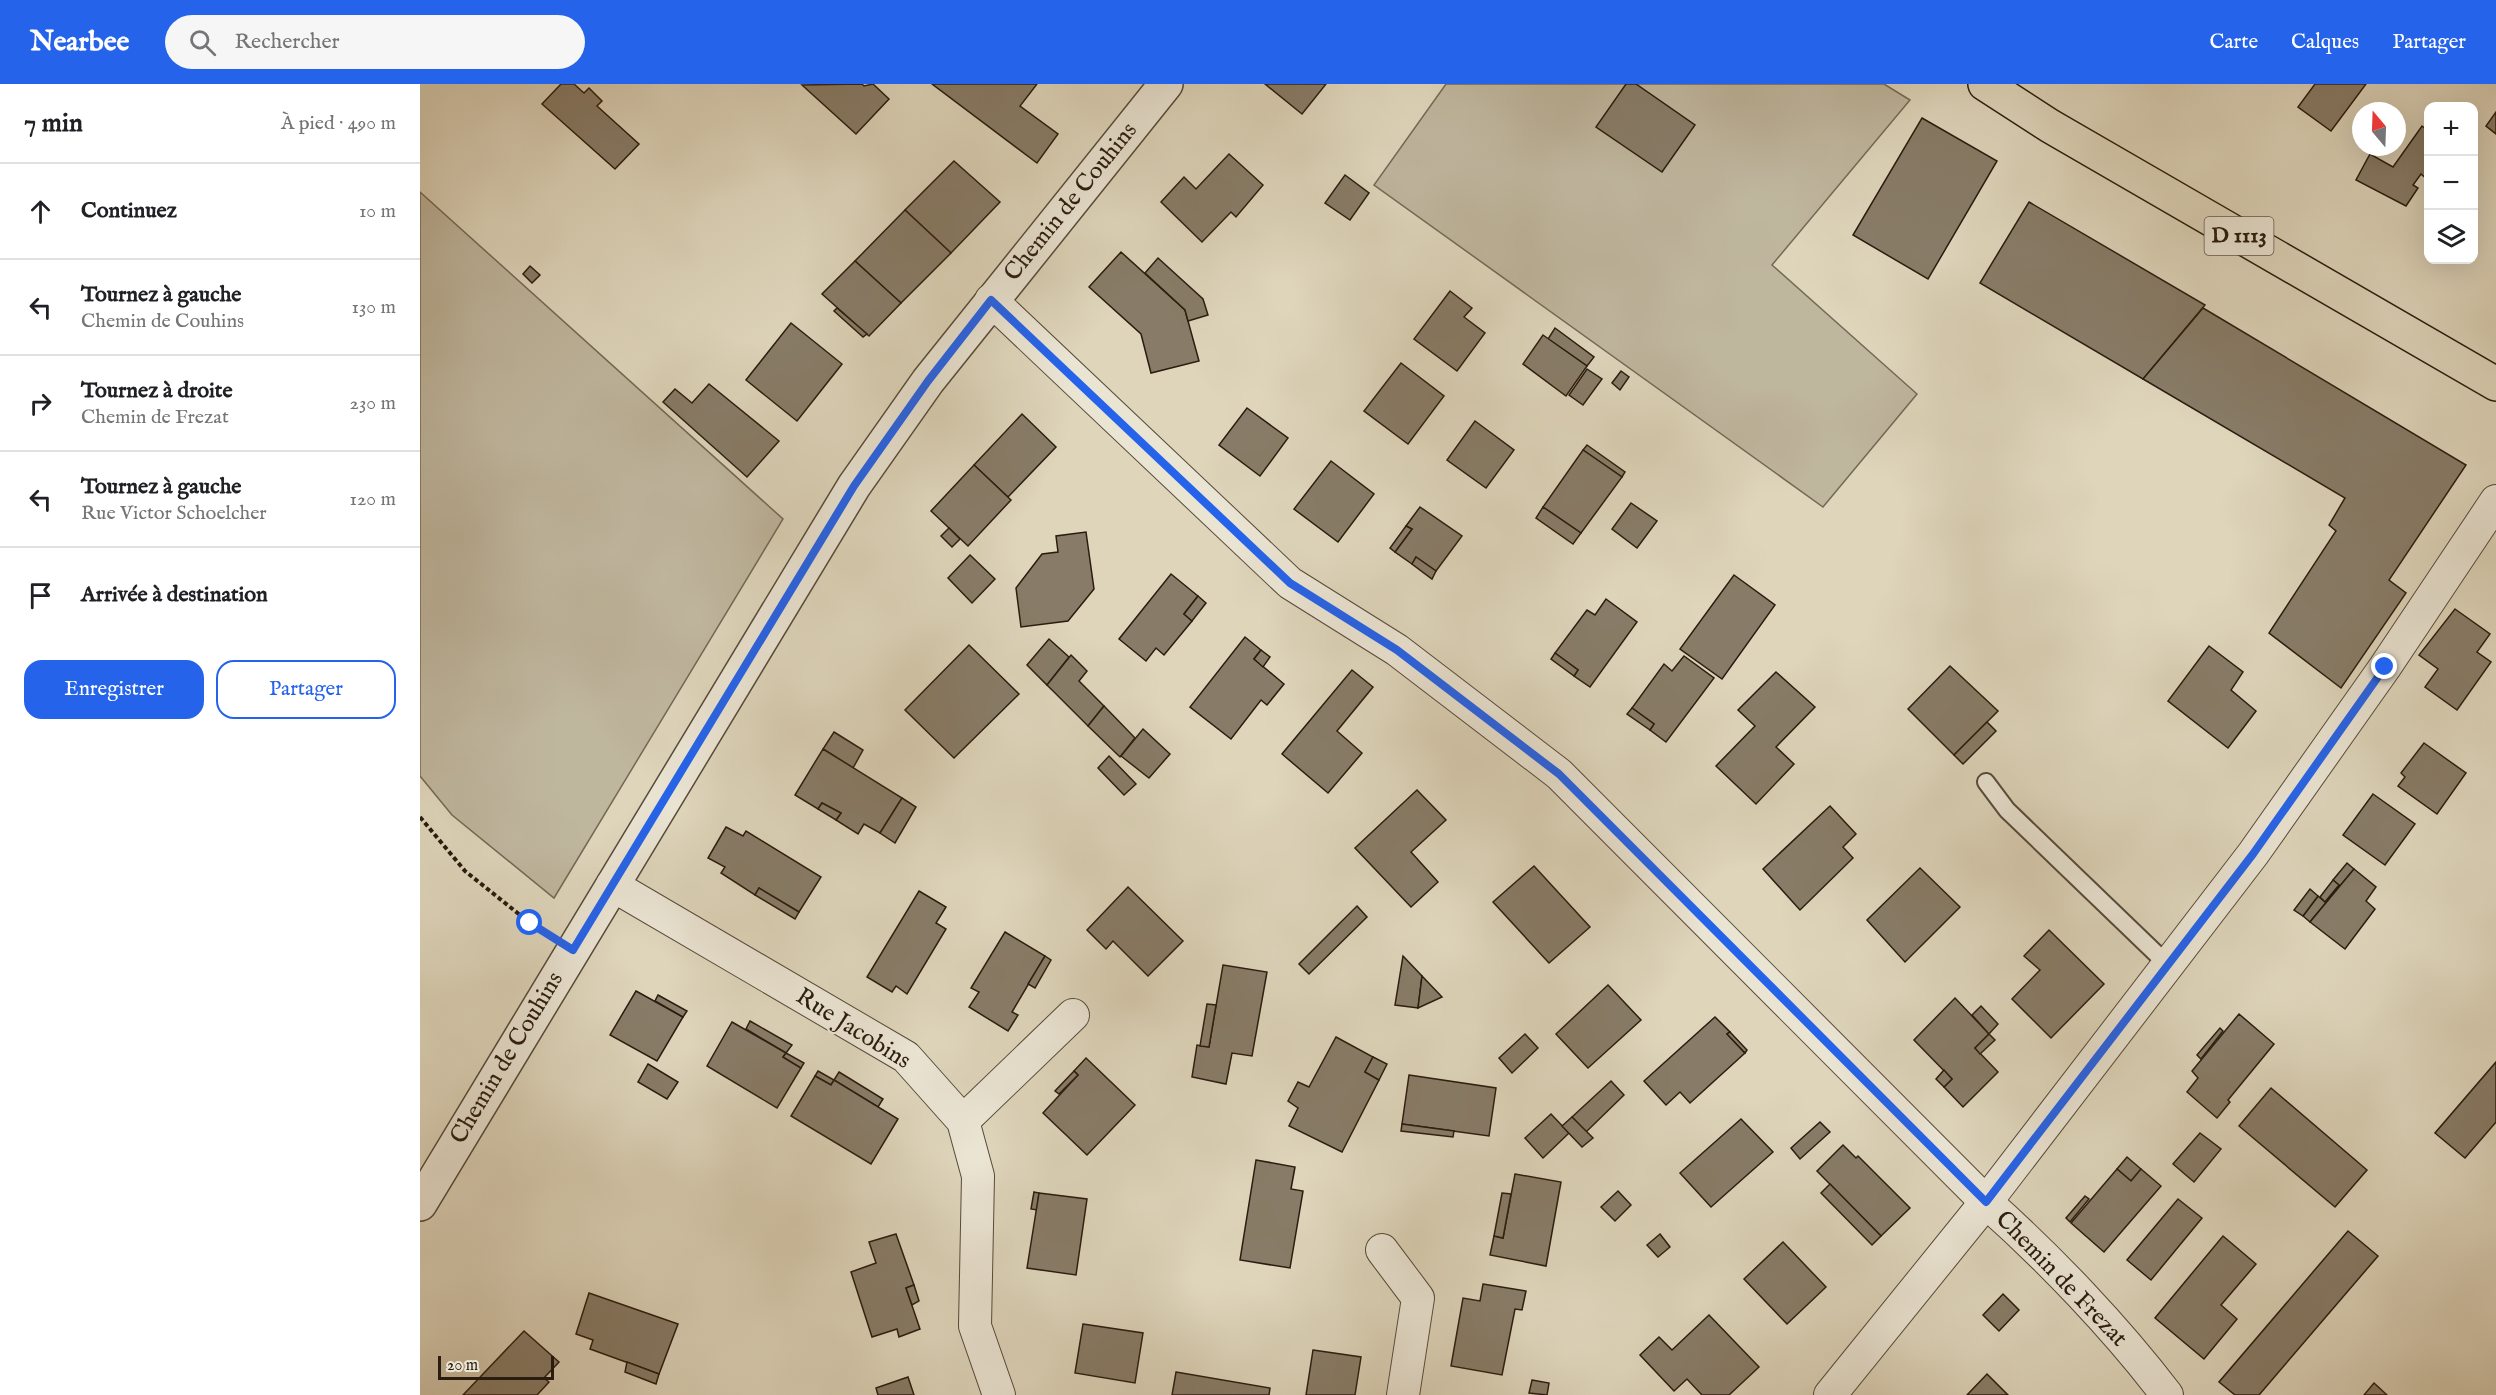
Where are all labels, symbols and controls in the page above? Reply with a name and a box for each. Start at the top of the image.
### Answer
search box [165,15,585,69]
text: Nearbee [30,25,129,60]
icon: search [186,26,219,59]
text: Rechercher [234,28,340,56]
text: Carte [2209,29,2258,56]
text: Calques [2291,29,2359,56]
text: Partager [2392,29,2466,56]
north arrow [2352,102,2406,156]
map controls [2424,102,2478,264]
button: + [2424,102,2478,156]
text: 7 min [24,107,83,140]
text: À pied · 490 m [281,111,396,136]
street label: Chemin de Couhins [997,116,1145,288]
button: − [2424,156,2478,210]
icon: ahead [24,195,57,228]
text: Continuez [81,197,177,225]
text: 10 m [359,199,396,224]
button: layers [2424,210,2478,264]
road number: D 1113 [2204,217,2274,255]
text: Tournez à gauche [81,281,241,309]
icon: left [24,291,57,324]
text: 130 m [351,295,396,320]
text: Chemin de Couhins [81,309,244,334]
text: Tournez à droite [81,377,232,405]
icon: right [24,387,57,420]
text: 230 m [350,391,396,416]
text: Chemin de Frezat [81,405,229,430]
text: Tournez à gauche [81,473,241,501]
icon: left [24,483,57,516]
text: 120 m [350,487,396,512]
text: Rue Victor Schoelcher [81,501,267,526]
icon: arrive [24,579,57,612]
text: Arrivée à destination [81,581,268,609]
route end [2371,653,2397,679]
button: Enregistrer [24,660,204,719]
button: Partager [216,660,396,719]
route start [516,909,542,935]
street label: Chemin de Couhins [443,966,571,1150]
street label: Rue Jacobins [790,981,916,1077]
street label: Chemin de Frezat [1988,1204,2134,1354]
scale bar [438,1353,554,1380]
text: 20 m [447,1356,478,1376]

